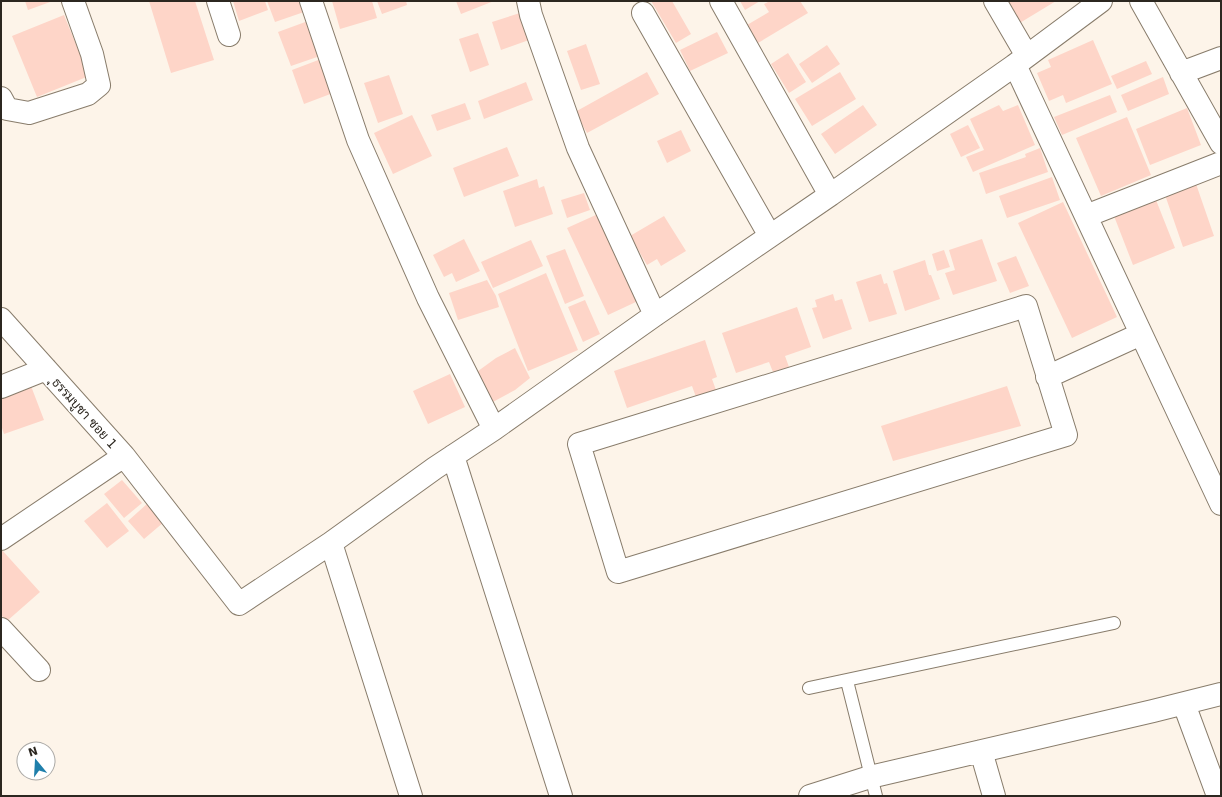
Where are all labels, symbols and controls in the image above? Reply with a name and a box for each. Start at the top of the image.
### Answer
street label: ุธรรมบูชา ซอย 1 [45,372,120,453]
north arrow [16,741,56,781]
text: N [27,744,39,760]

